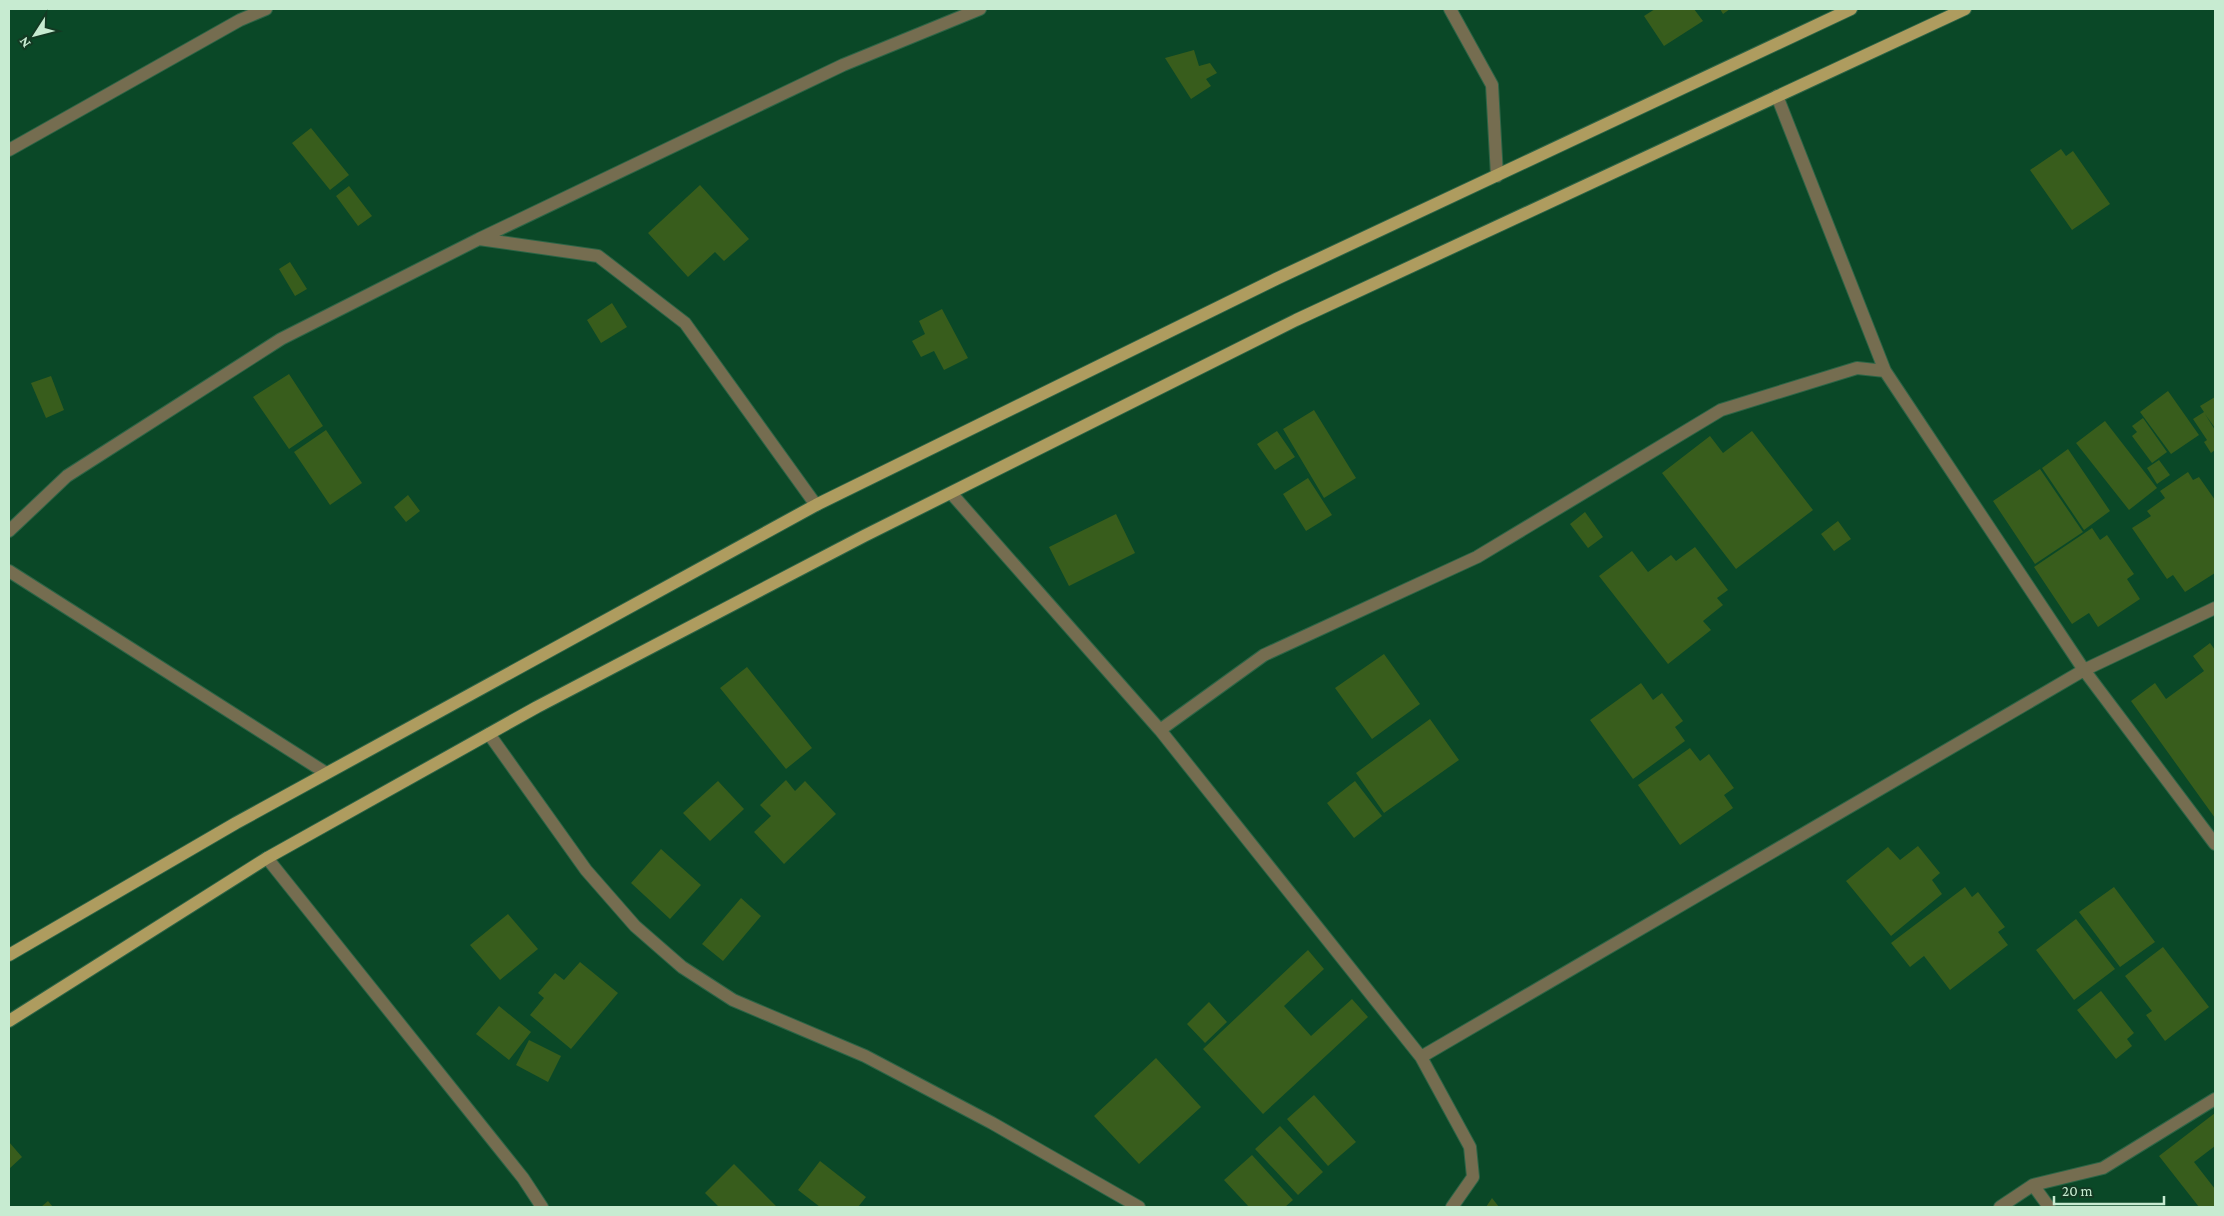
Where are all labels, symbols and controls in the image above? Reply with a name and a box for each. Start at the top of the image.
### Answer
north arrow [10,10,60,60]
text: N [15,34,34,51]
scale bar [2054,1174,2164,1206]
text: 20 m [2062,1183,2093,1199]

